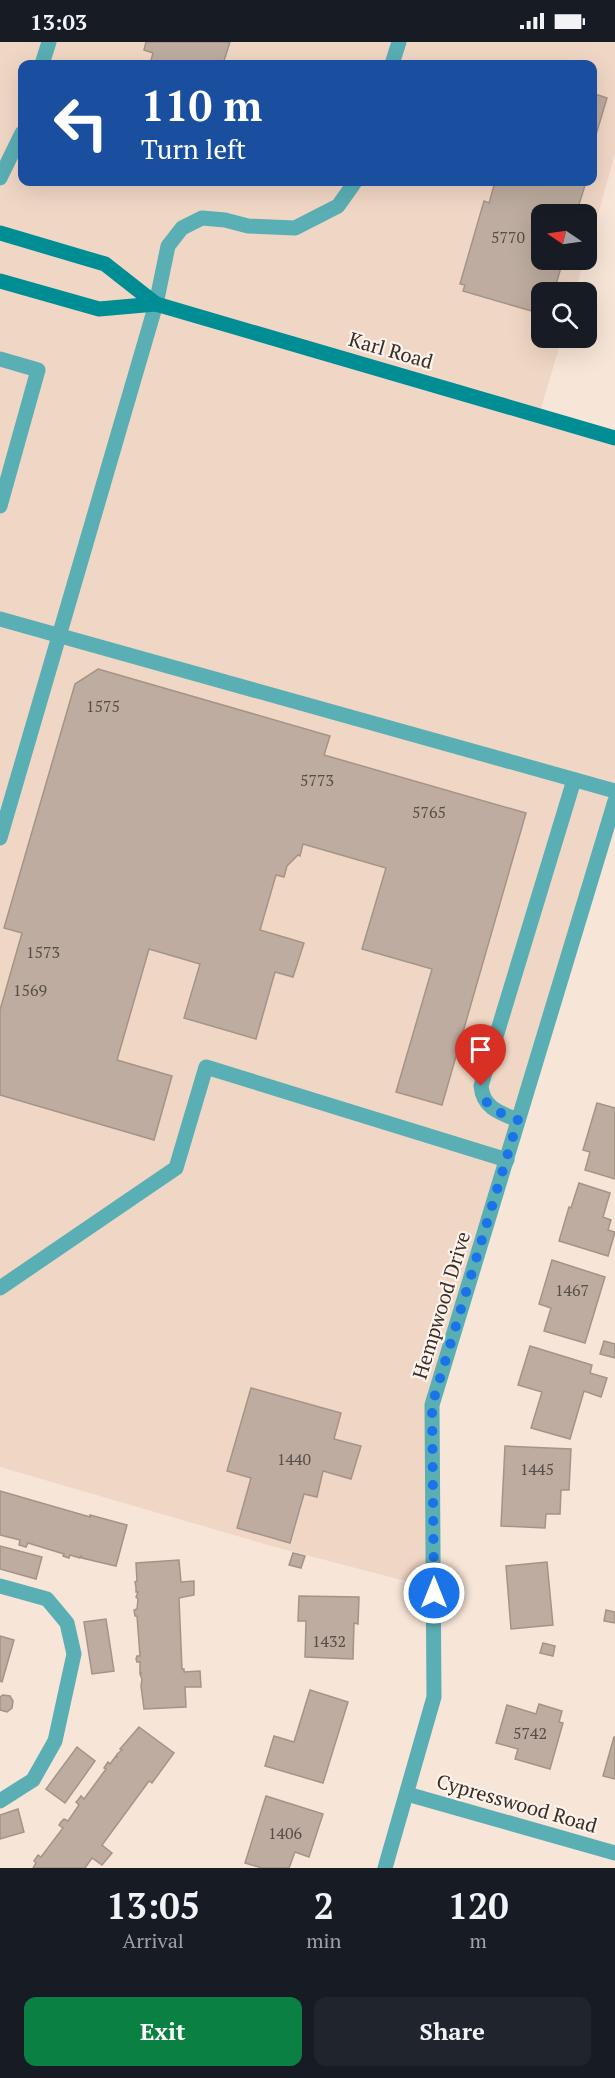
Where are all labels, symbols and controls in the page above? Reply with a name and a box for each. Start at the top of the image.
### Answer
text: 13:03 [30,7,87,36]
text: 110 m [141,77,262,133]
icon: left [42,84,120,162]
text: Turn left [141,131,246,167]
north arrow [531,204,597,270]
map controls [531,204,597,348]
house number: 5770 [491,226,525,248]
button: search [531,282,597,348]
street label: Karl Road [346,325,436,375]
house number: 1575 [86,695,120,717]
house number: 5773 [300,769,334,791]
house number: 5765 [412,801,446,823]
house number: 1573 [26,941,60,963]
house number: 1569 [13,979,47,1001]
pin [455,1024,506,1086]
icon: arrive [464,1033,497,1066]
street label: Hempwood Drive [406,1228,476,1382]
house number: 1467 [555,1279,589,1301]
house number: 1440 [277,1448,311,1470]
house number: 1445 [520,1458,554,1480]
position arrow [402,1561,466,1625]
house number: 1432 [312,1630,346,1652]
house number: 5742 [513,1722,547,1744]
street label: Cypresswood Road [434,1767,600,1839]
house number: 1406 [268,1822,303,1844]
text: 13:05 [106,1882,200,1929]
text: 2 [314,1882,334,1929]
text: 120 [448,1882,509,1929]
text: Arrival [122,1927,184,1954]
text: min [306,1927,341,1954]
text: m [470,1927,487,1954]
button: Exit [24,1997,302,2066]
button: Share [314,1997,591,2066]

